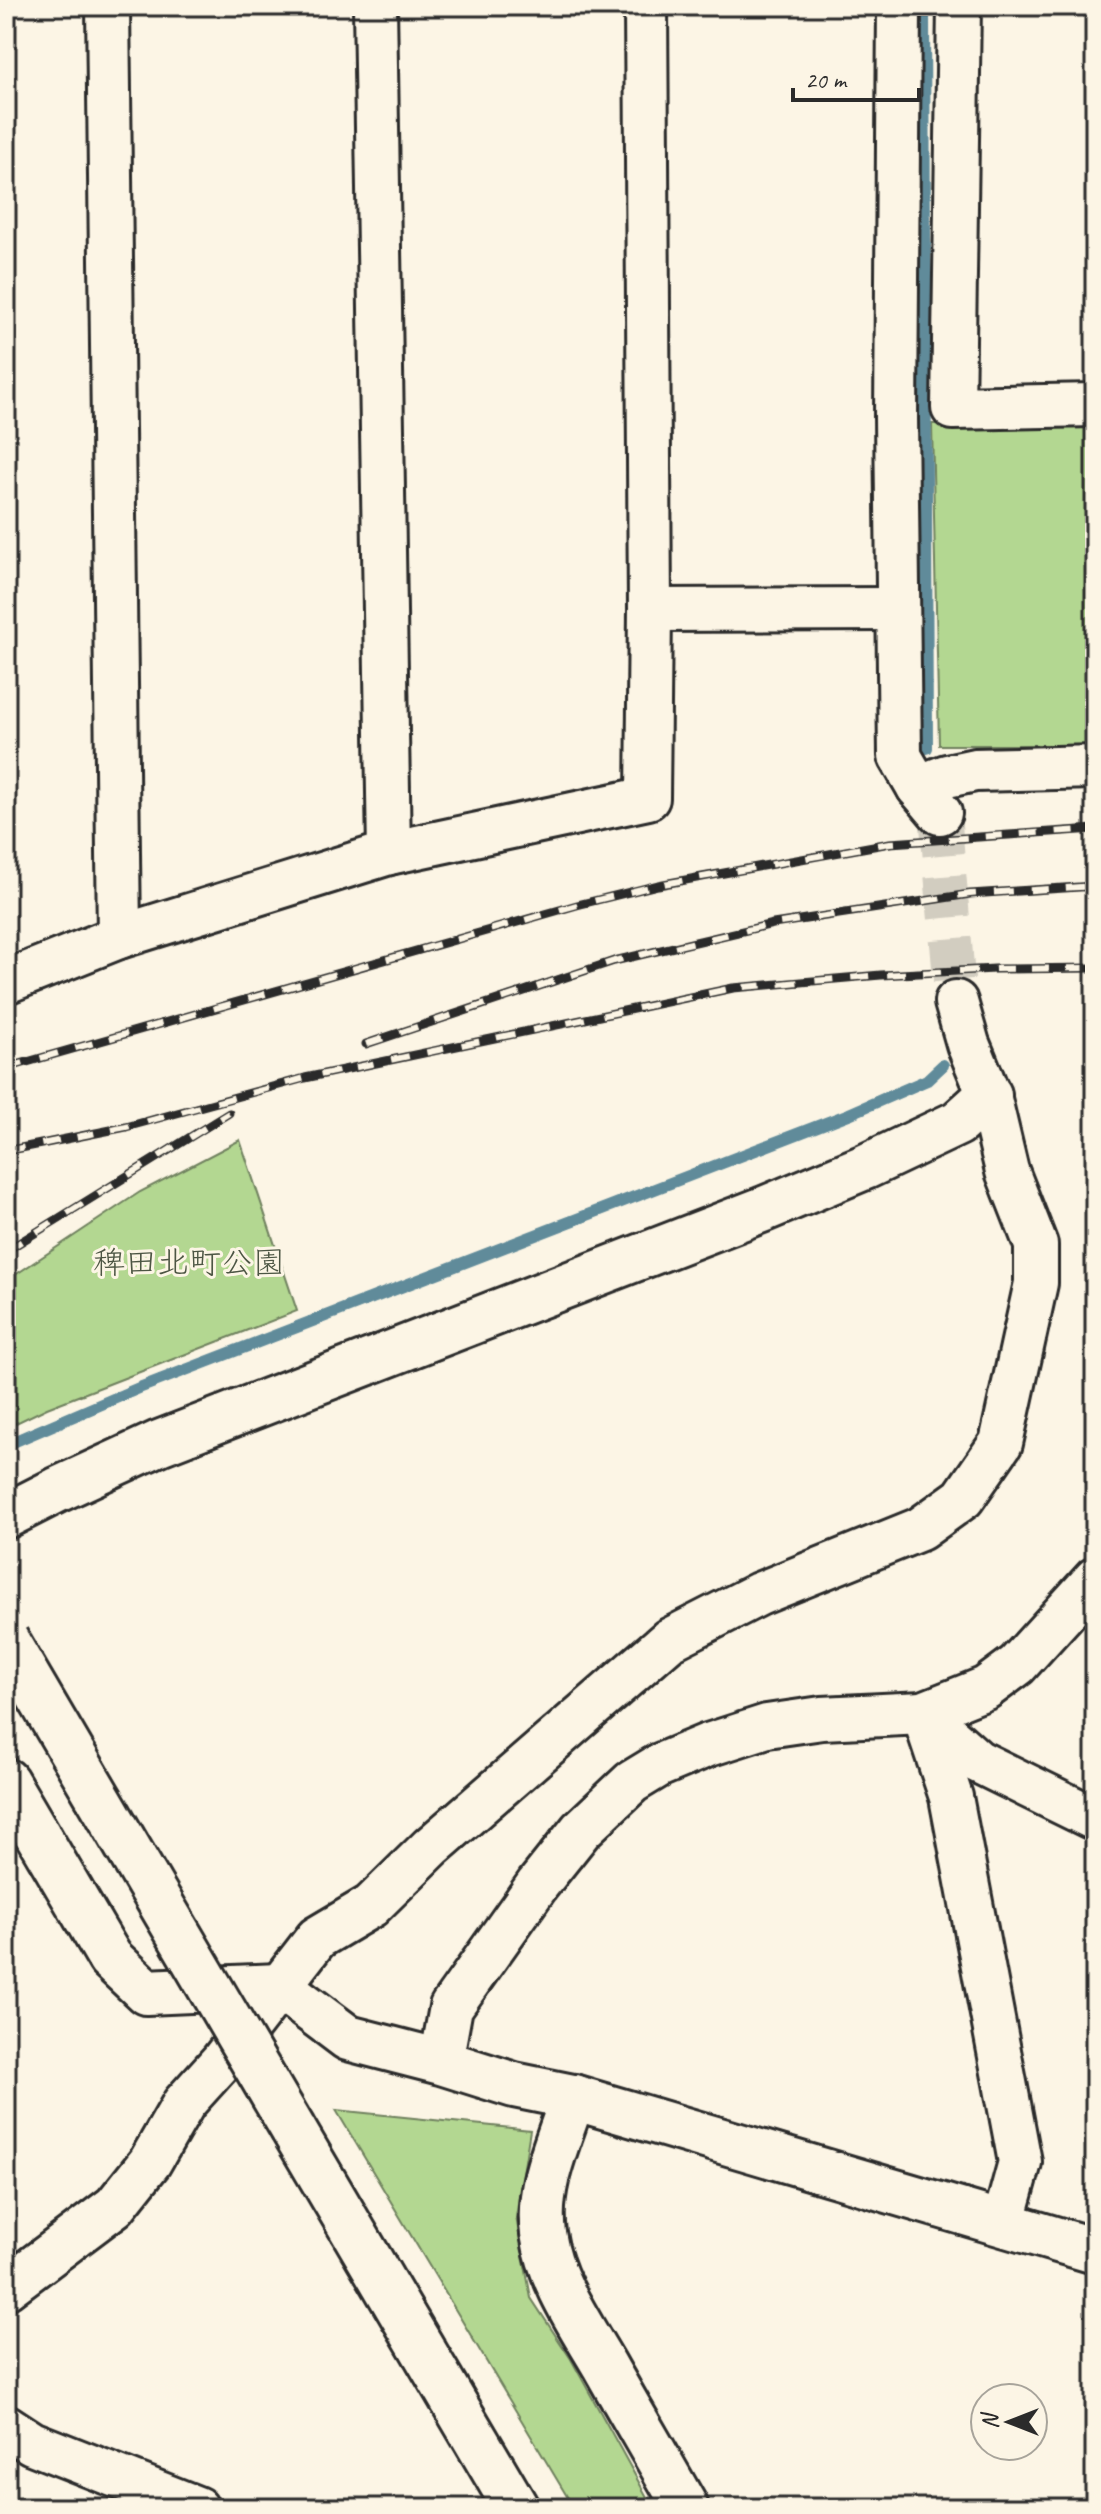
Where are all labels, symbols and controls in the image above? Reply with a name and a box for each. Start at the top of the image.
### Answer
scale bar [793,52,919,102]
text: 20 m [805,65,848,95]
park label: 稗田北町公園 [93,1242,285,1283]
north arrow [969,2382,1049,2462]
text: N [976,2412,1004,2429]

